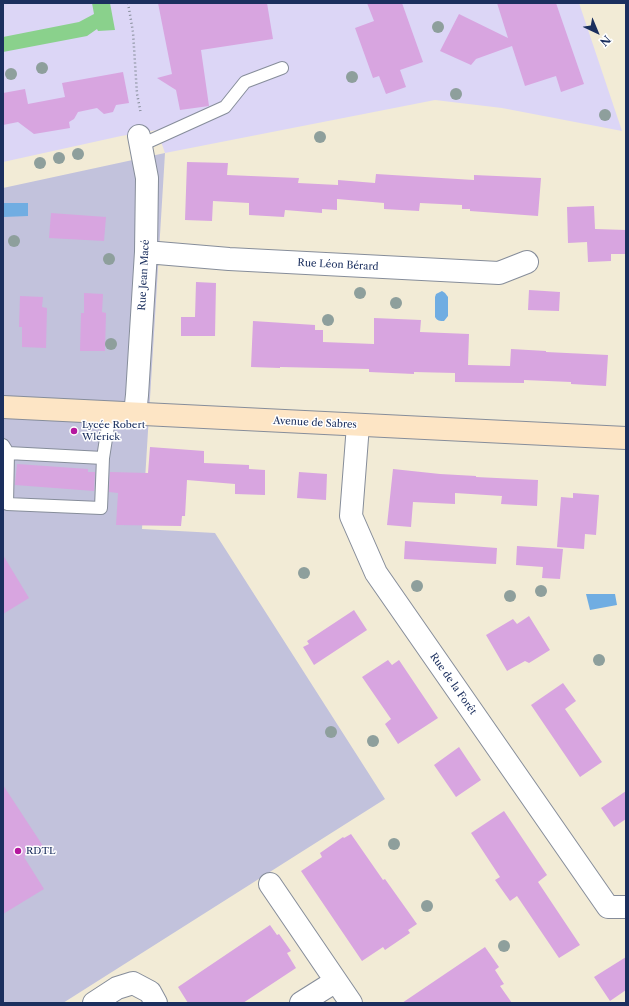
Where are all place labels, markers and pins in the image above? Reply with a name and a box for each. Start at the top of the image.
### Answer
place label: Lycée Robert Wlérick [82,419,145,442]
marker: Lycée Robert Wlérick [69,426,79,436]
place label: RDTL [26,845,55,857]
marker: RDTL [13,846,23,856]

